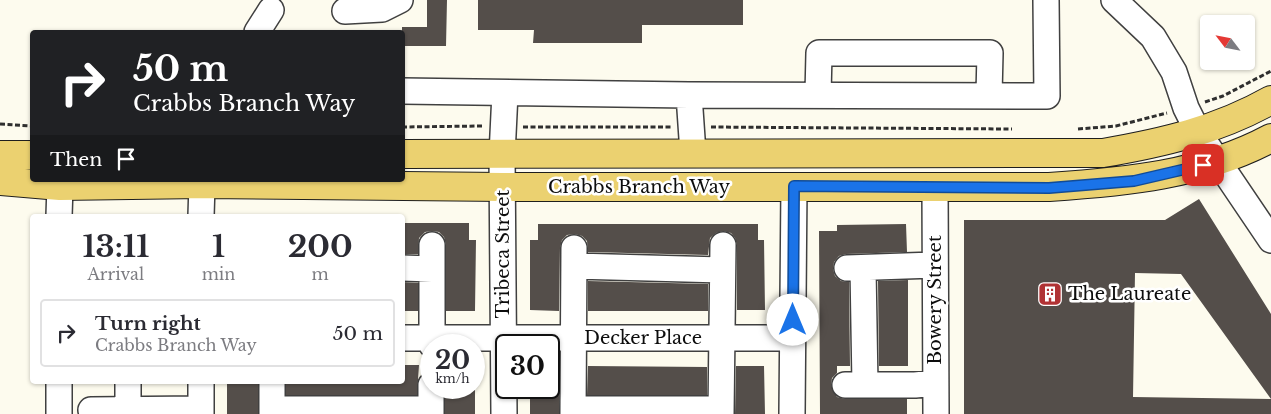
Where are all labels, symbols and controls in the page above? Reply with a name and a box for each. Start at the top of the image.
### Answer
north arrow [1200,15,1255,70]
map controls [1200,15,1255,70]
text: 50 m [133,47,228,90]
icon: right [50,50,115,115]
text: Crabbs Branch Way [133,90,355,117]
pin [1182,144,1224,186]
icon: arrive [112,145,140,173]
text: Then [50,148,102,171]
icon: arrive [1189,151,1217,179]
street label: Crabbs Branch Way [548,176,730,198]
street label: Tribeca Street [492,189,514,318]
text: 13:11 [82,228,149,265]
text: 1 [212,228,225,265]
text: 200 [288,228,353,265]
street label: Bowery Street [924,235,946,365]
text: Arrival [88,264,144,284]
text: min [202,264,235,284]
text: m [312,264,329,284]
building icon: The Laureate [1037,281,1063,307]
place label: The Laureate [1068,283,1191,305]
position arrow [766,293,818,345]
text: Turn right [95,312,201,335]
icon: right [52,319,80,347]
text: 50 m [333,322,383,345]
street label: Decker Place [584,327,702,349]
speed limit sign: 30 [495,334,560,399]
text: Crabbs Branch Way [95,335,257,355]
text: 20 [435,345,470,376]
text: km/h [435,371,470,386]

